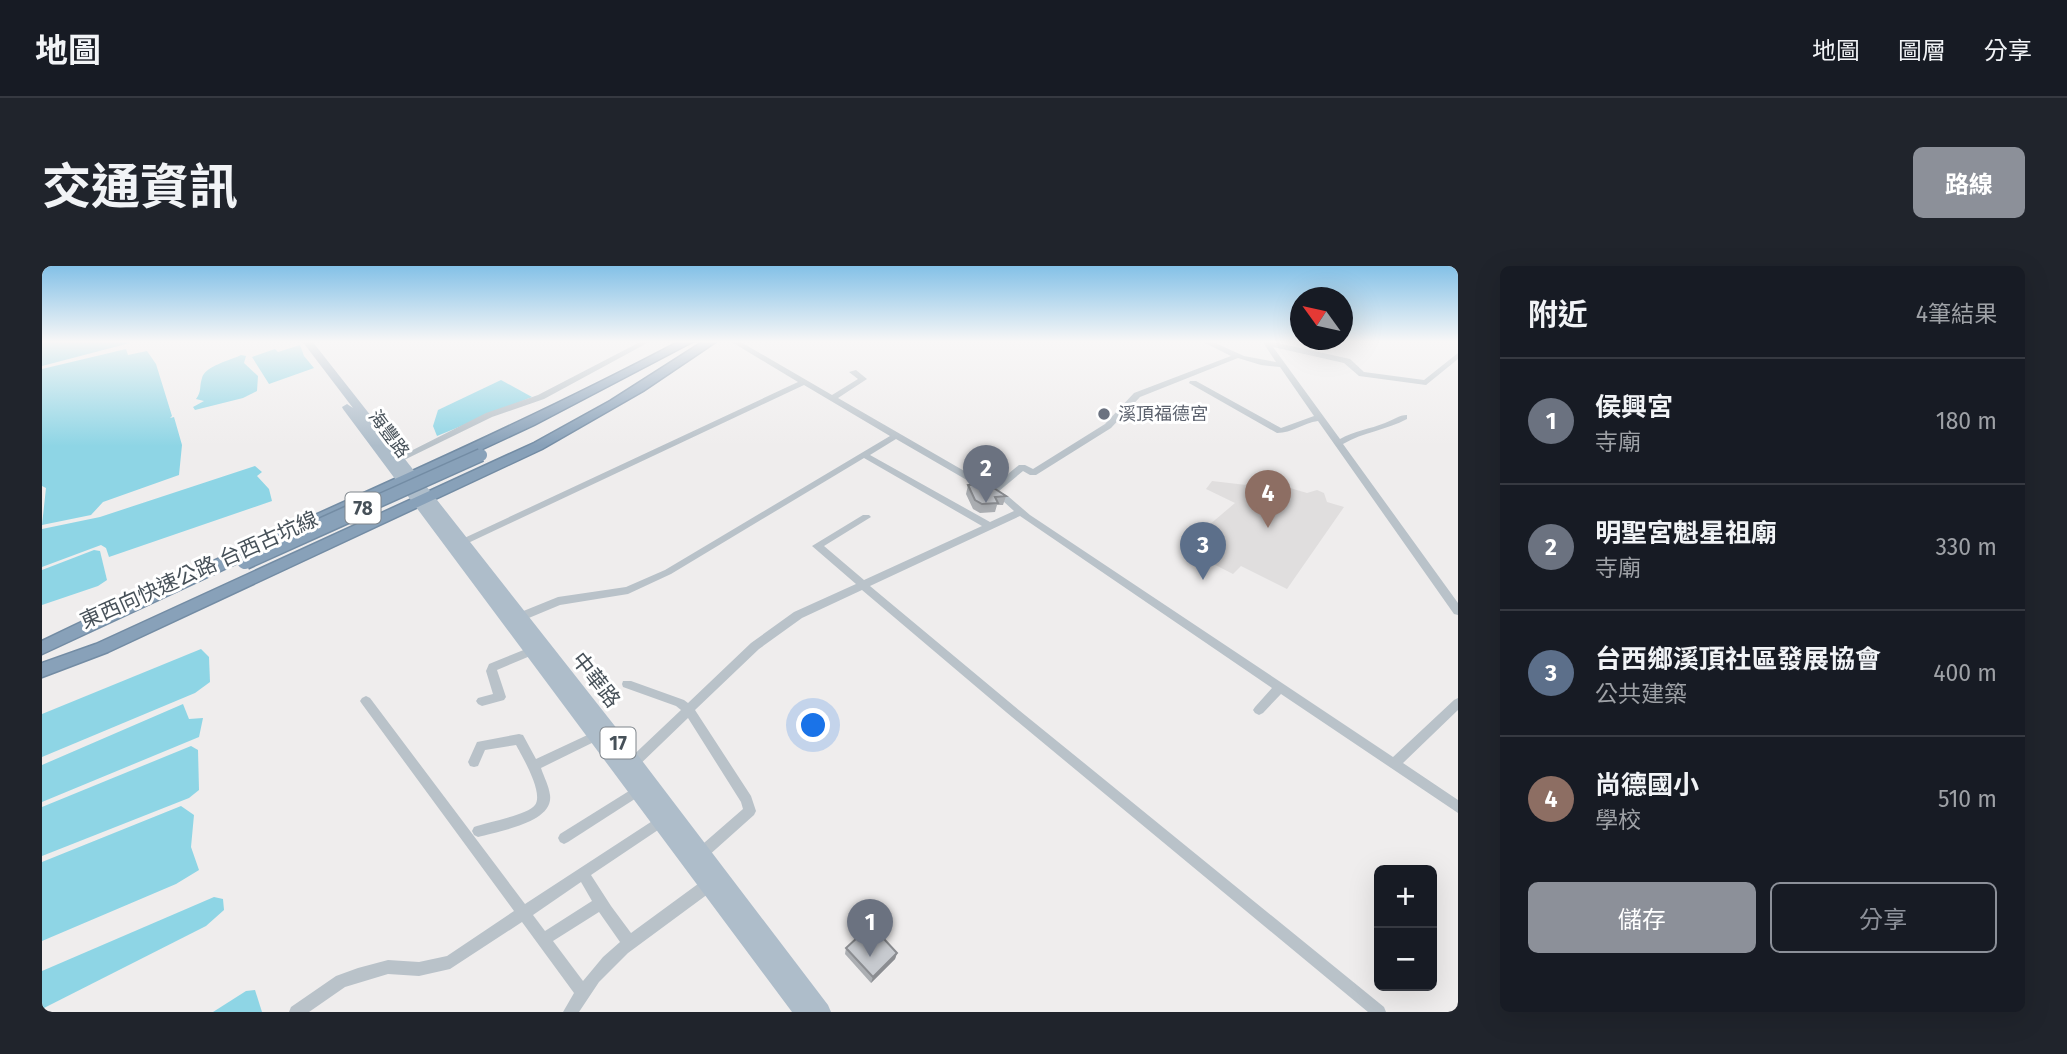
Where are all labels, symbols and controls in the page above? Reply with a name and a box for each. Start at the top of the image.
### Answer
text: 地圖 [35,31,101,71]
text: 地圖 [1812,37,1860,65]
text: 圖層 [1898,37,1946,65]
text: 分享 [1984,37,2032,65]
button: 路線 [1913,147,2025,218]
text: 交通資訊 [42,158,238,217]
north arrow [1290,287,1353,350]
text: 附近 [1528,297,1588,333]
text: 4筆結果 [1916,300,1997,328]
text: 侯興宮 [1595,392,1673,423]
place label: 溪頂福德宮 [1118,403,1208,425]
street label: 海豐路 [364,406,414,462]
marker: 溪頂福德宮 [1096,406,1112,422]
text: 1 [1546,407,1556,435]
text: 180 m [1936,407,1997,435]
text: 寺廟 [1595,428,1641,456]
pin: 2 [963,445,1009,503]
pin: 4 [1245,470,1291,528]
road number: 78 [346,492,380,524]
street label: 東西向快速公路 台西古坑線 [76,506,322,634]
text: 明聖宮魁星祖廟 [1595,518,1777,549]
pin: 3 [1180,522,1226,580]
text: 2 [1545,533,1557,561]
text: 330 m [1935,533,1997,561]
text: 寺廟 [1595,554,1641,582]
text: 台西鄉溪頂社區發展協會 [1595,644,1881,675]
street label: 中華路 [566,647,626,713]
text: 3 [1545,659,1557,687]
text: 400 m [1933,659,1997,687]
text: 公共建築 [1595,680,1687,708]
your location [796,708,830,742]
road number: 17 [600,728,636,758]
text: 尚德國小 [1595,770,1699,801]
text: 4 [1545,785,1558,813]
text: 510 m [1938,785,1997,813]
text: 學校 [1595,806,1641,834]
map controls [1374,865,1437,991]
button: + [1374,865,1437,928]
button: 儲存 [1528,882,1756,953]
button: 分享 [1770,882,1997,953]
pin: 1 [847,899,893,957]
button: − [1374,928,1437,991]

